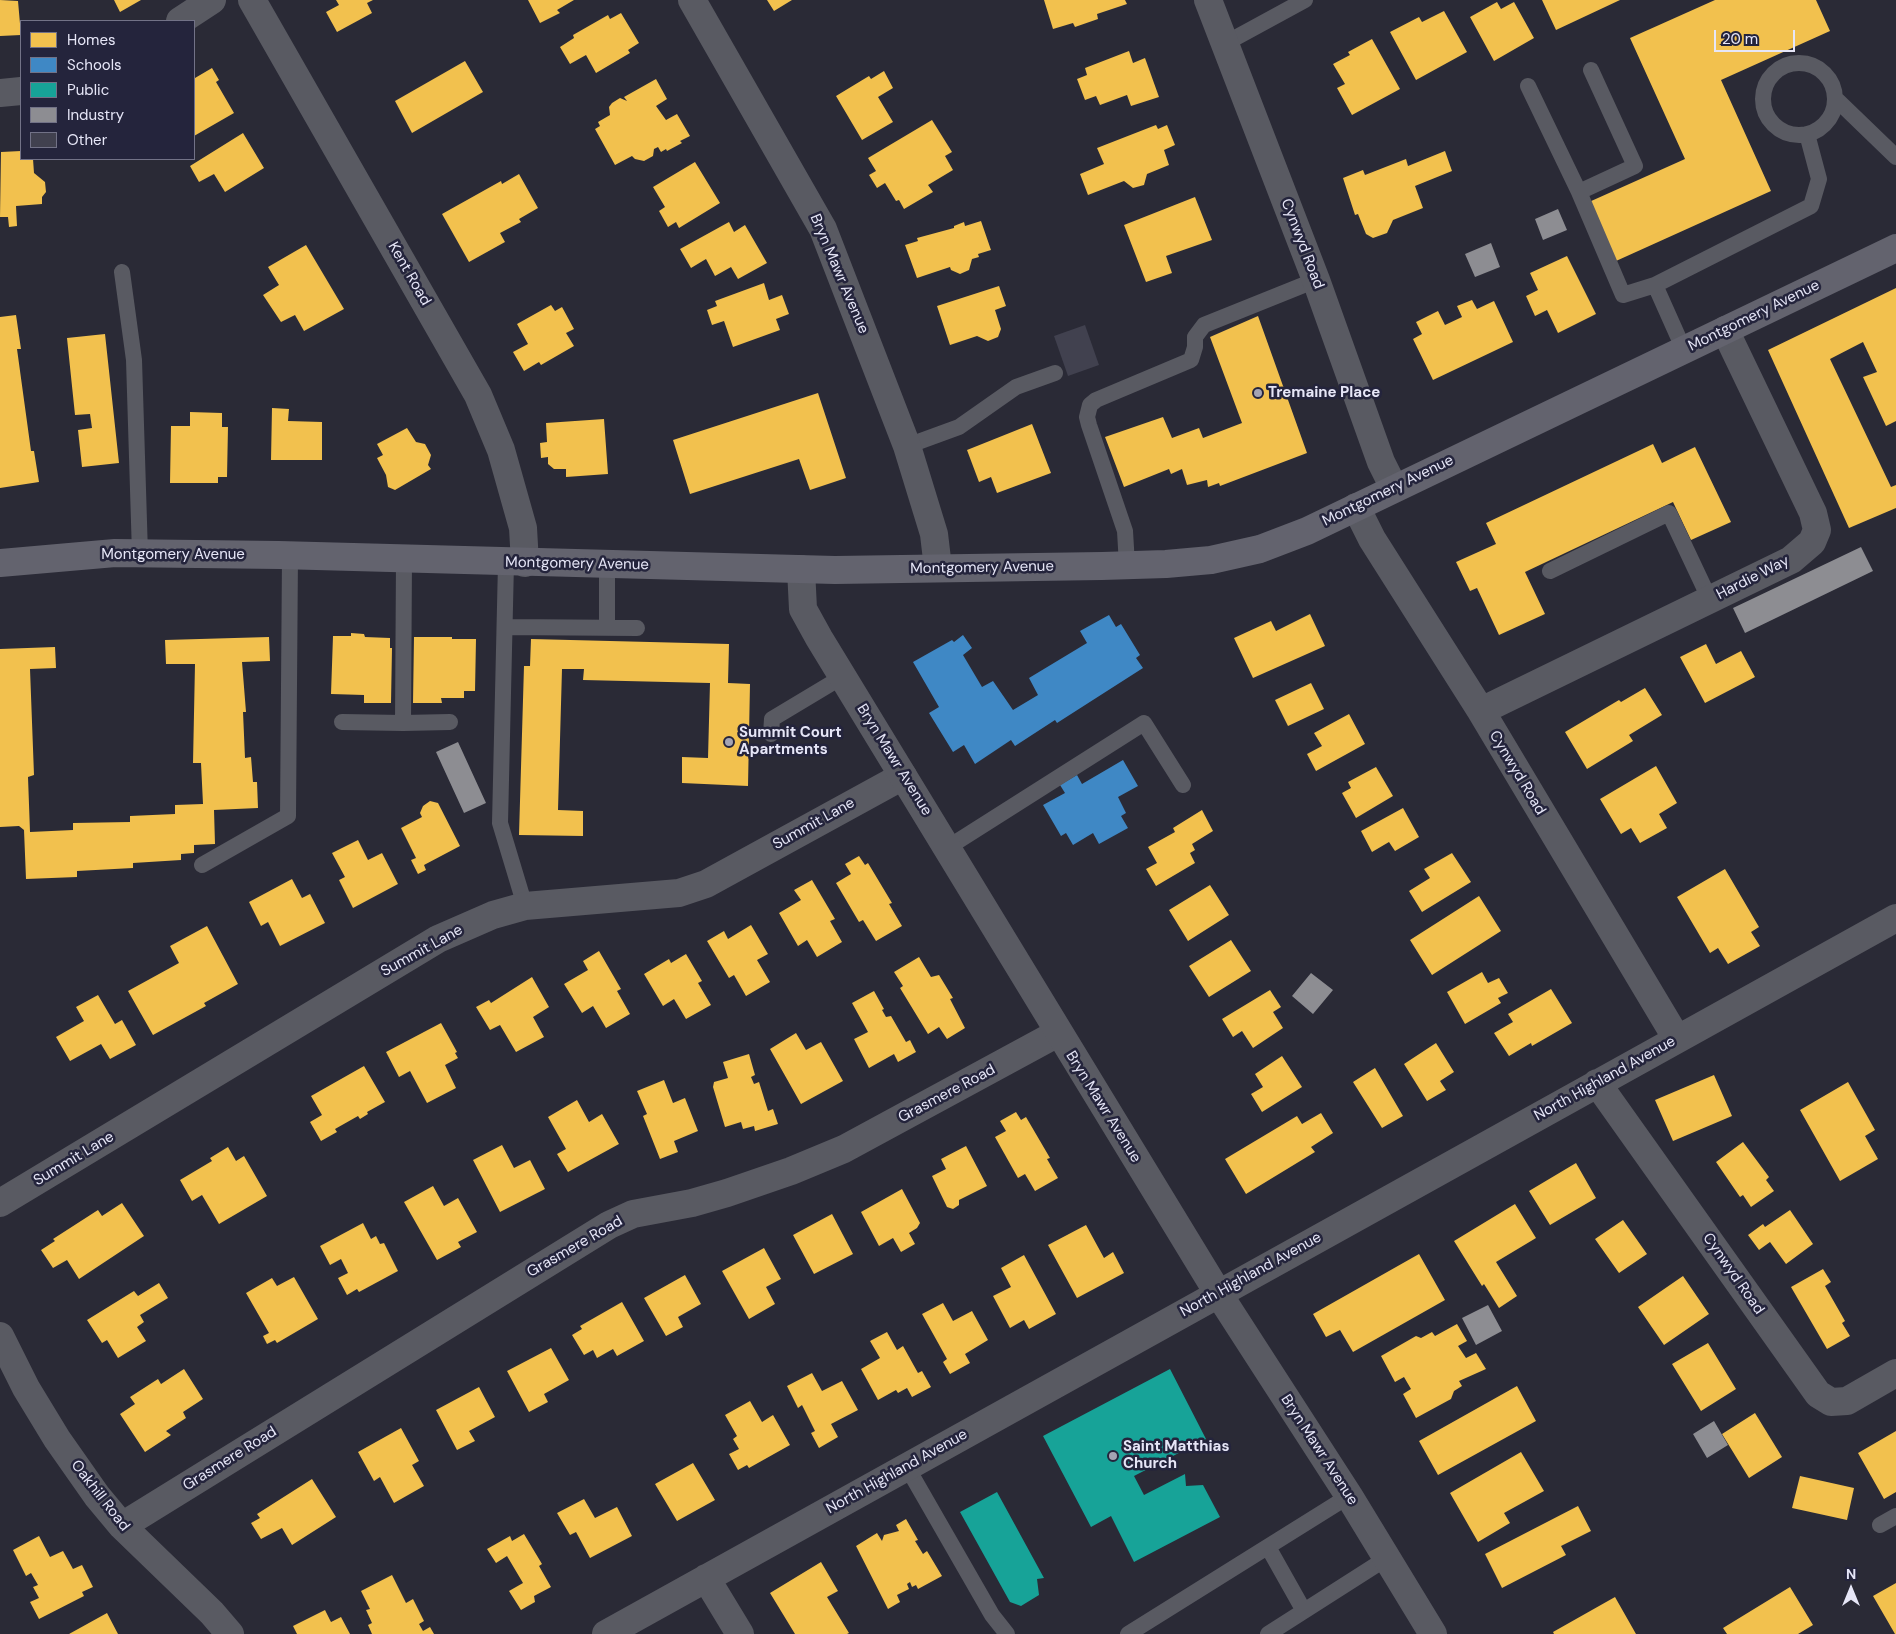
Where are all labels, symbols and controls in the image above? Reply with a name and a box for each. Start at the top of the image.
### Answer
legend [20,20,195,160]
scale bar [1716,20,1797,52]
text: 20 m [1722,29,1758,49]
text: Homes [67,30,116,50]
text: Schools [67,55,122,75]
text: Public [67,80,109,100]
text: Industry [67,105,124,125]
text: Other [67,130,107,150]
street label: Cynwyd Road [1277,196,1327,292]
street label: Bryn Mawr Avenue [806,212,872,336]
street label: Kent Road [384,239,434,309]
street label: Montgomery Avenue [1685,276,1823,356]
place label: Tremaine Place [1268,384,1380,402]
marker: Tremaine Place [1252,387,1264,399]
street label: Montgomery Avenue [1319,451,1457,531]
street label: Montgomery Avenue [101,546,245,564]
street label: Hardie Way [1714,552,1792,604]
street label: Montgomery Avenue [505,554,649,574]
street label: Montgomery Avenue [910,558,1054,578]
street label: Bryn Mawr Avenue [852,701,936,819]
place label: Summit Court Apartments [739,724,842,759]
street label: Cynwyd Road [1485,728,1549,818]
marker: Summit Court Apartments [723,736,735,748]
street label: Summit Lane [770,794,858,854]
street label: Summit Lane [378,921,466,981]
street label: North Highland Avenue [1531,1033,1679,1125]
street label: Bryn Mawr Avenue [1061,1048,1145,1166]
street label: Grasmere Road [895,1061,999,1127]
street label: Summit Lane [30,1128,118,1190]
street label: Grasmere Road [524,1212,626,1282]
street label: North Highland Avenue [1177,1229,1325,1321]
street label: Cynwyd Road [1698,1230,1768,1318]
street label: Bryn Mawr Avenue [1277,1391,1361,1509]
street label: Grasmere Road [180,1423,280,1495]
street label: North Highland Avenue [823,1426,971,1518]
place label: Saint Matthias Church [1123,1438,1229,1473]
marker: Saint Matthias Church [1107,1450,1119,1462]
street label: Oakhill Road [67,1457,133,1535]
north arrow [1826,1564,1876,1614]
text: N [1846,1565,1856,1583]

